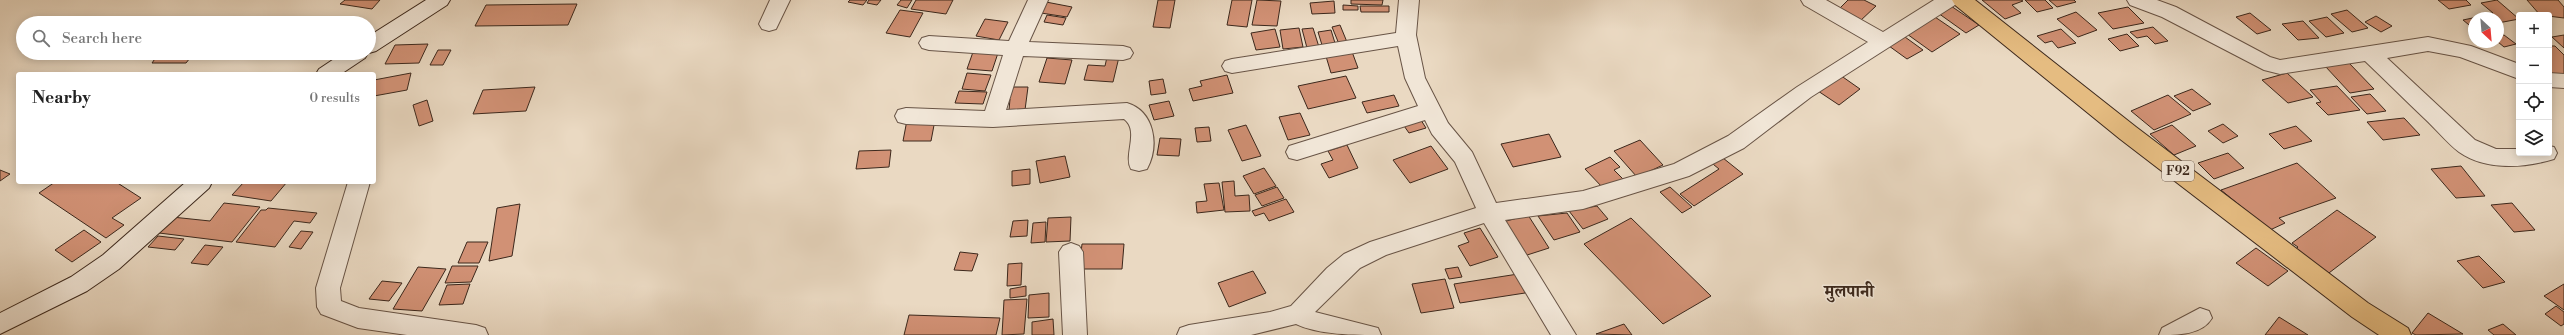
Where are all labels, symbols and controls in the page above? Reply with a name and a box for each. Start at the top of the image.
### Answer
north arrow [2468,12,2504,48]
map controls [2516,12,2552,156]
button: + [2516,12,2552,48]
search box [16,16,376,60]
icon: search [30,27,52,49]
text: Search here [62,29,142,48]
button: − [2516,48,2552,84]
button: locate [2516,84,2552,120]
text: Nearby [32,87,91,109]
text: 0 results [309,90,360,106]
button: layers [2516,120,2552,156]
road number: F92 [2162,161,2194,181]
district label: मुलपानी [1822,281,1875,303]

